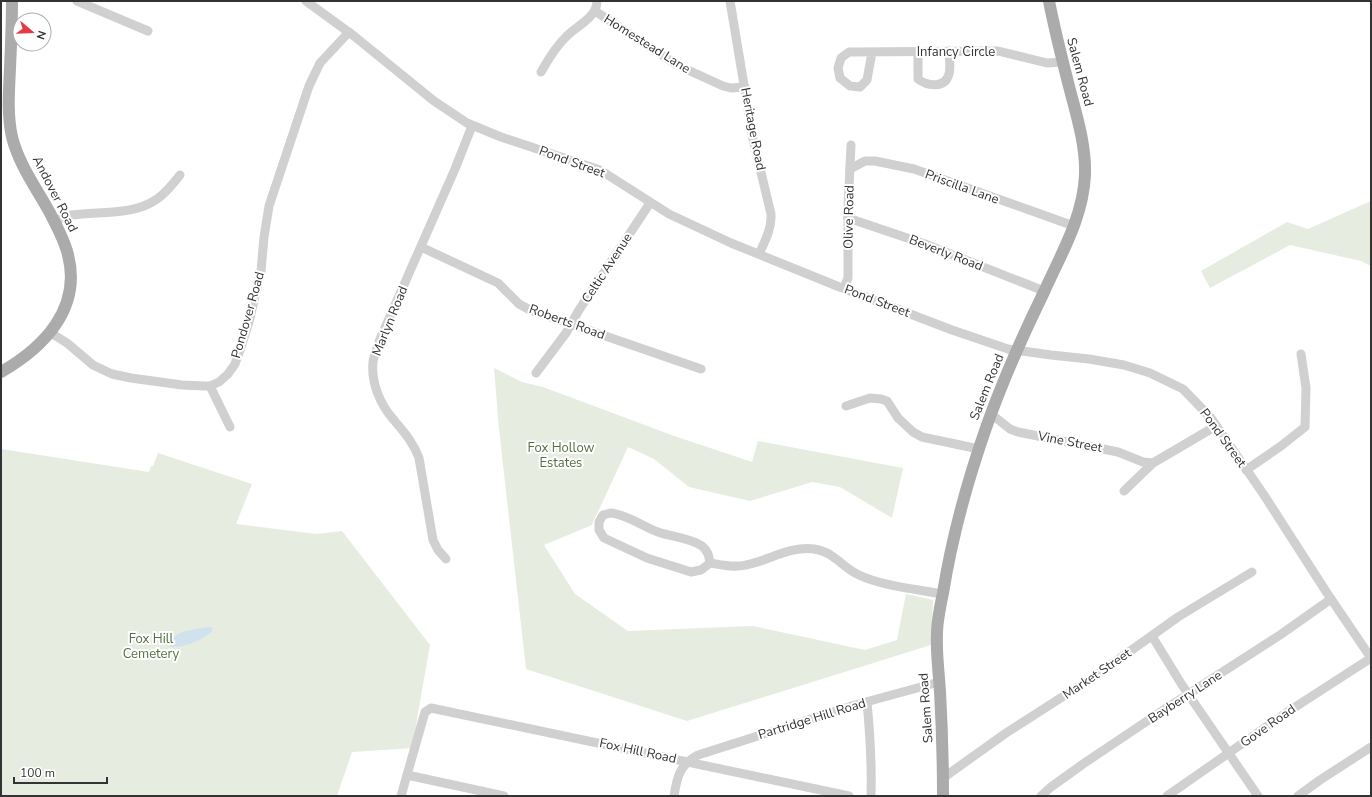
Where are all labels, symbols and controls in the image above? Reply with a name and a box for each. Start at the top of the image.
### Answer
street label: Homestead Lane [600,10,694,78]
north arrow [12,12,52,52]
text: N [33,29,49,41]
street label: Salem Road [1062,36,1098,108]
street label: Infancy Circle [917,43,995,61]
street label: Heritage Road [736,86,770,172]
street label: Pond Street [537,142,608,182]
street label: Andover Road [28,153,82,235]
street label: Priscilla Lane [923,165,1001,209]
street label: Olive Road [839,185,859,249]
street label: Celtic Avenue [578,229,636,307]
street label: Beverly Road [906,231,986,275]
street label: Pondover Road [227,270,269,360]
street label: Pond Street [842,280,913,322]
street label: Marlyn Road [368,283,412,359]
street label: Roberts Road [526,300,608,344]
street label: Salem Road [965,351,1009,423]
street label: Pond Street [1195,405,1251,472]
street label: Vine Street [1035,427,1104,457]
park label: Fox Hollow Estates [528,439,595,472]
park label: Fox Hill Cemetery [123,630,179,663]
street label: Market Street [1059,644,1135,704]
street label: Bayberry Lane [1145,666,1226,728]
street label: Salem Road [915,672,937,744]
street label: Partridge Hill Road [756,694,868,744]
street label: Gove Road [1237,700,1299,752]
street label: Fox Hill Road [598,734,678,768]
scale bar [14,759,107,785]
text: 100 m [20,765,55,781]

